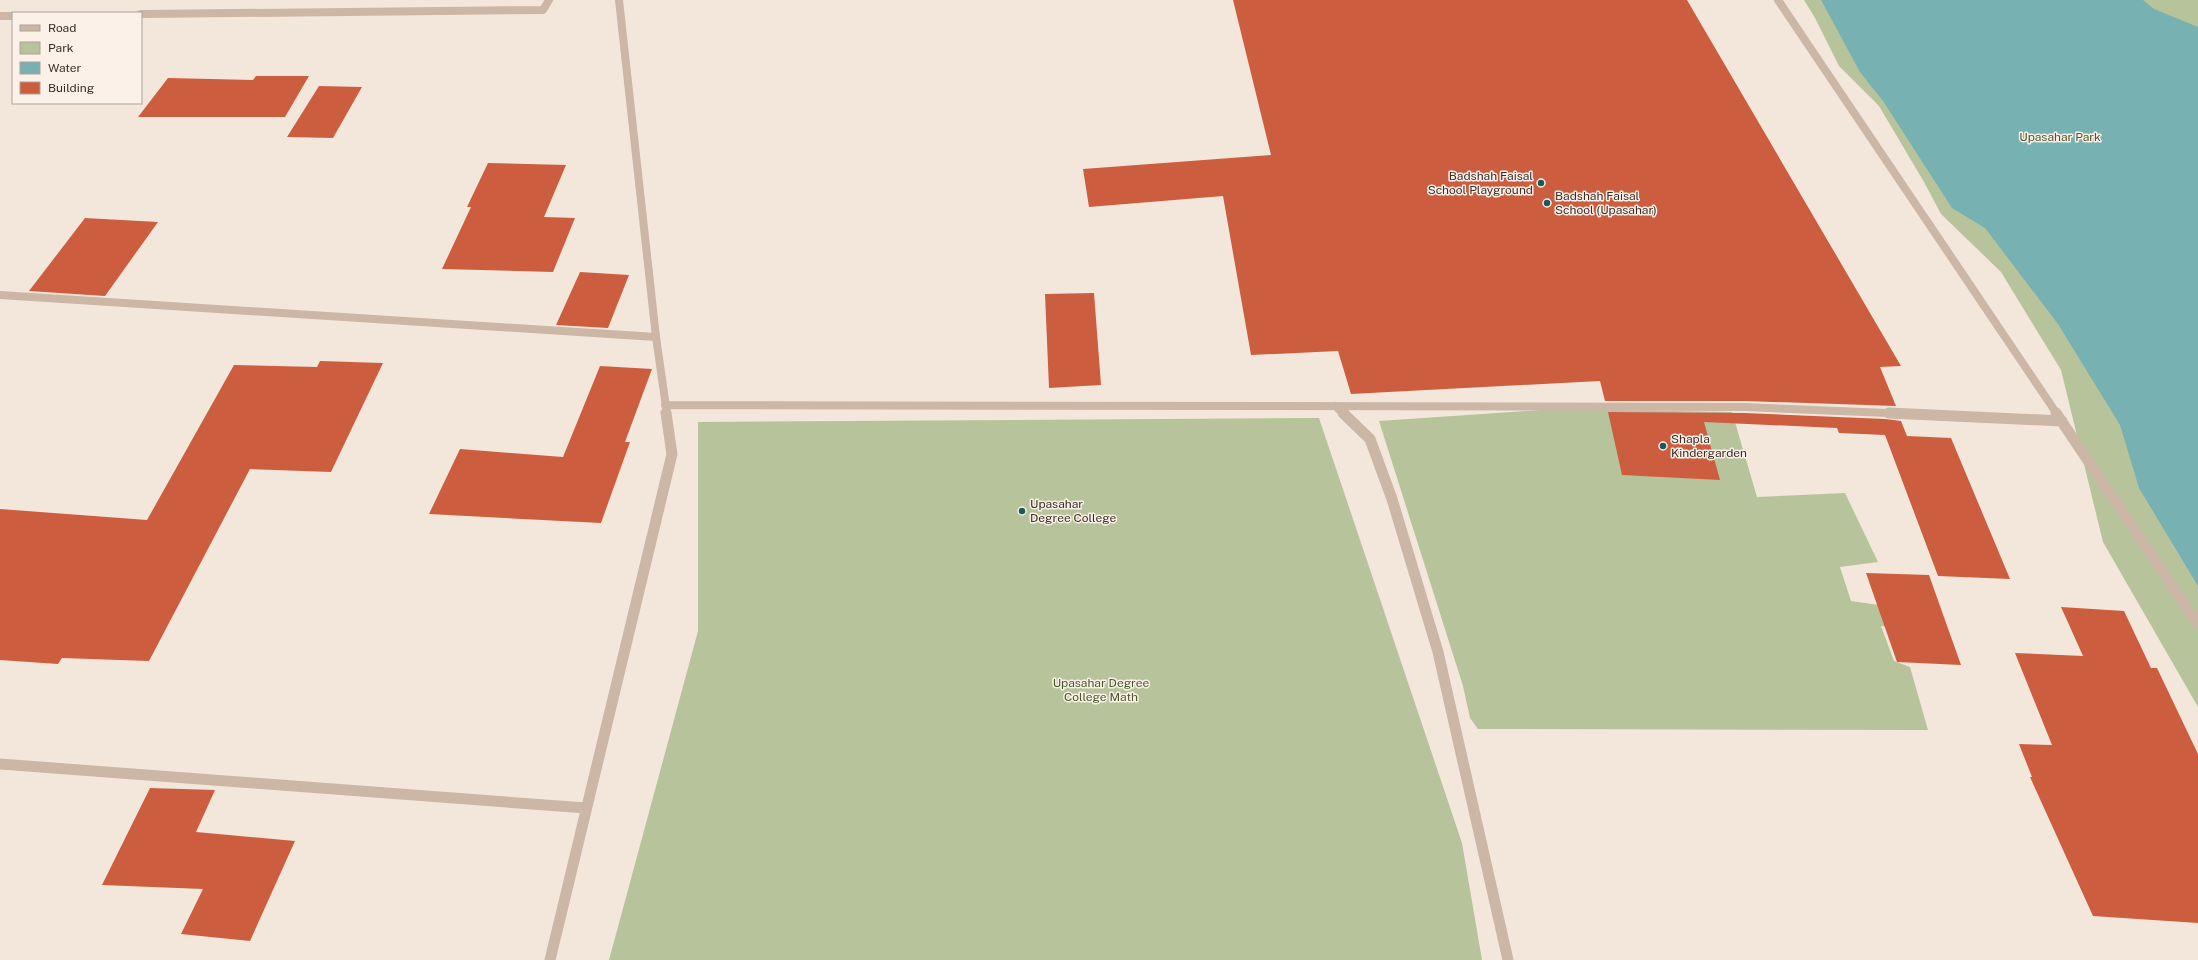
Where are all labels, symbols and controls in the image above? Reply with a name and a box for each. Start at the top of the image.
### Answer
legend [12,12,142,104]
text: Road [48,21,76,35]
text: Park [48,41,74,55]
text: Water [48,61,82,75]
text: Building [48,81,94,95]
park label: Upasahar Park [2019,130,2101,144]
place label: Badshah Faisal School Playground [1428,169,1533,197]
marker: Badshah Faisal School Playground [1536,178,1546,188]
place label: Badshah Faisal School (Upasahar) [1555,189,1657,217]
marker: Badshah Faisal School (Upasahar) [1542,198,1552,208]
place label: Shapla Kindergarden [1671,432,1747,460]
marker: Shapla Kindergarden [1658,441,1668,451]
place label: Upasahar Degree College [1030,497,1116,525]
marker: Upasahar Degree College [1017,506,1027,516]
park label: Upasahar Degree College Math [1053,676,1150,704]

